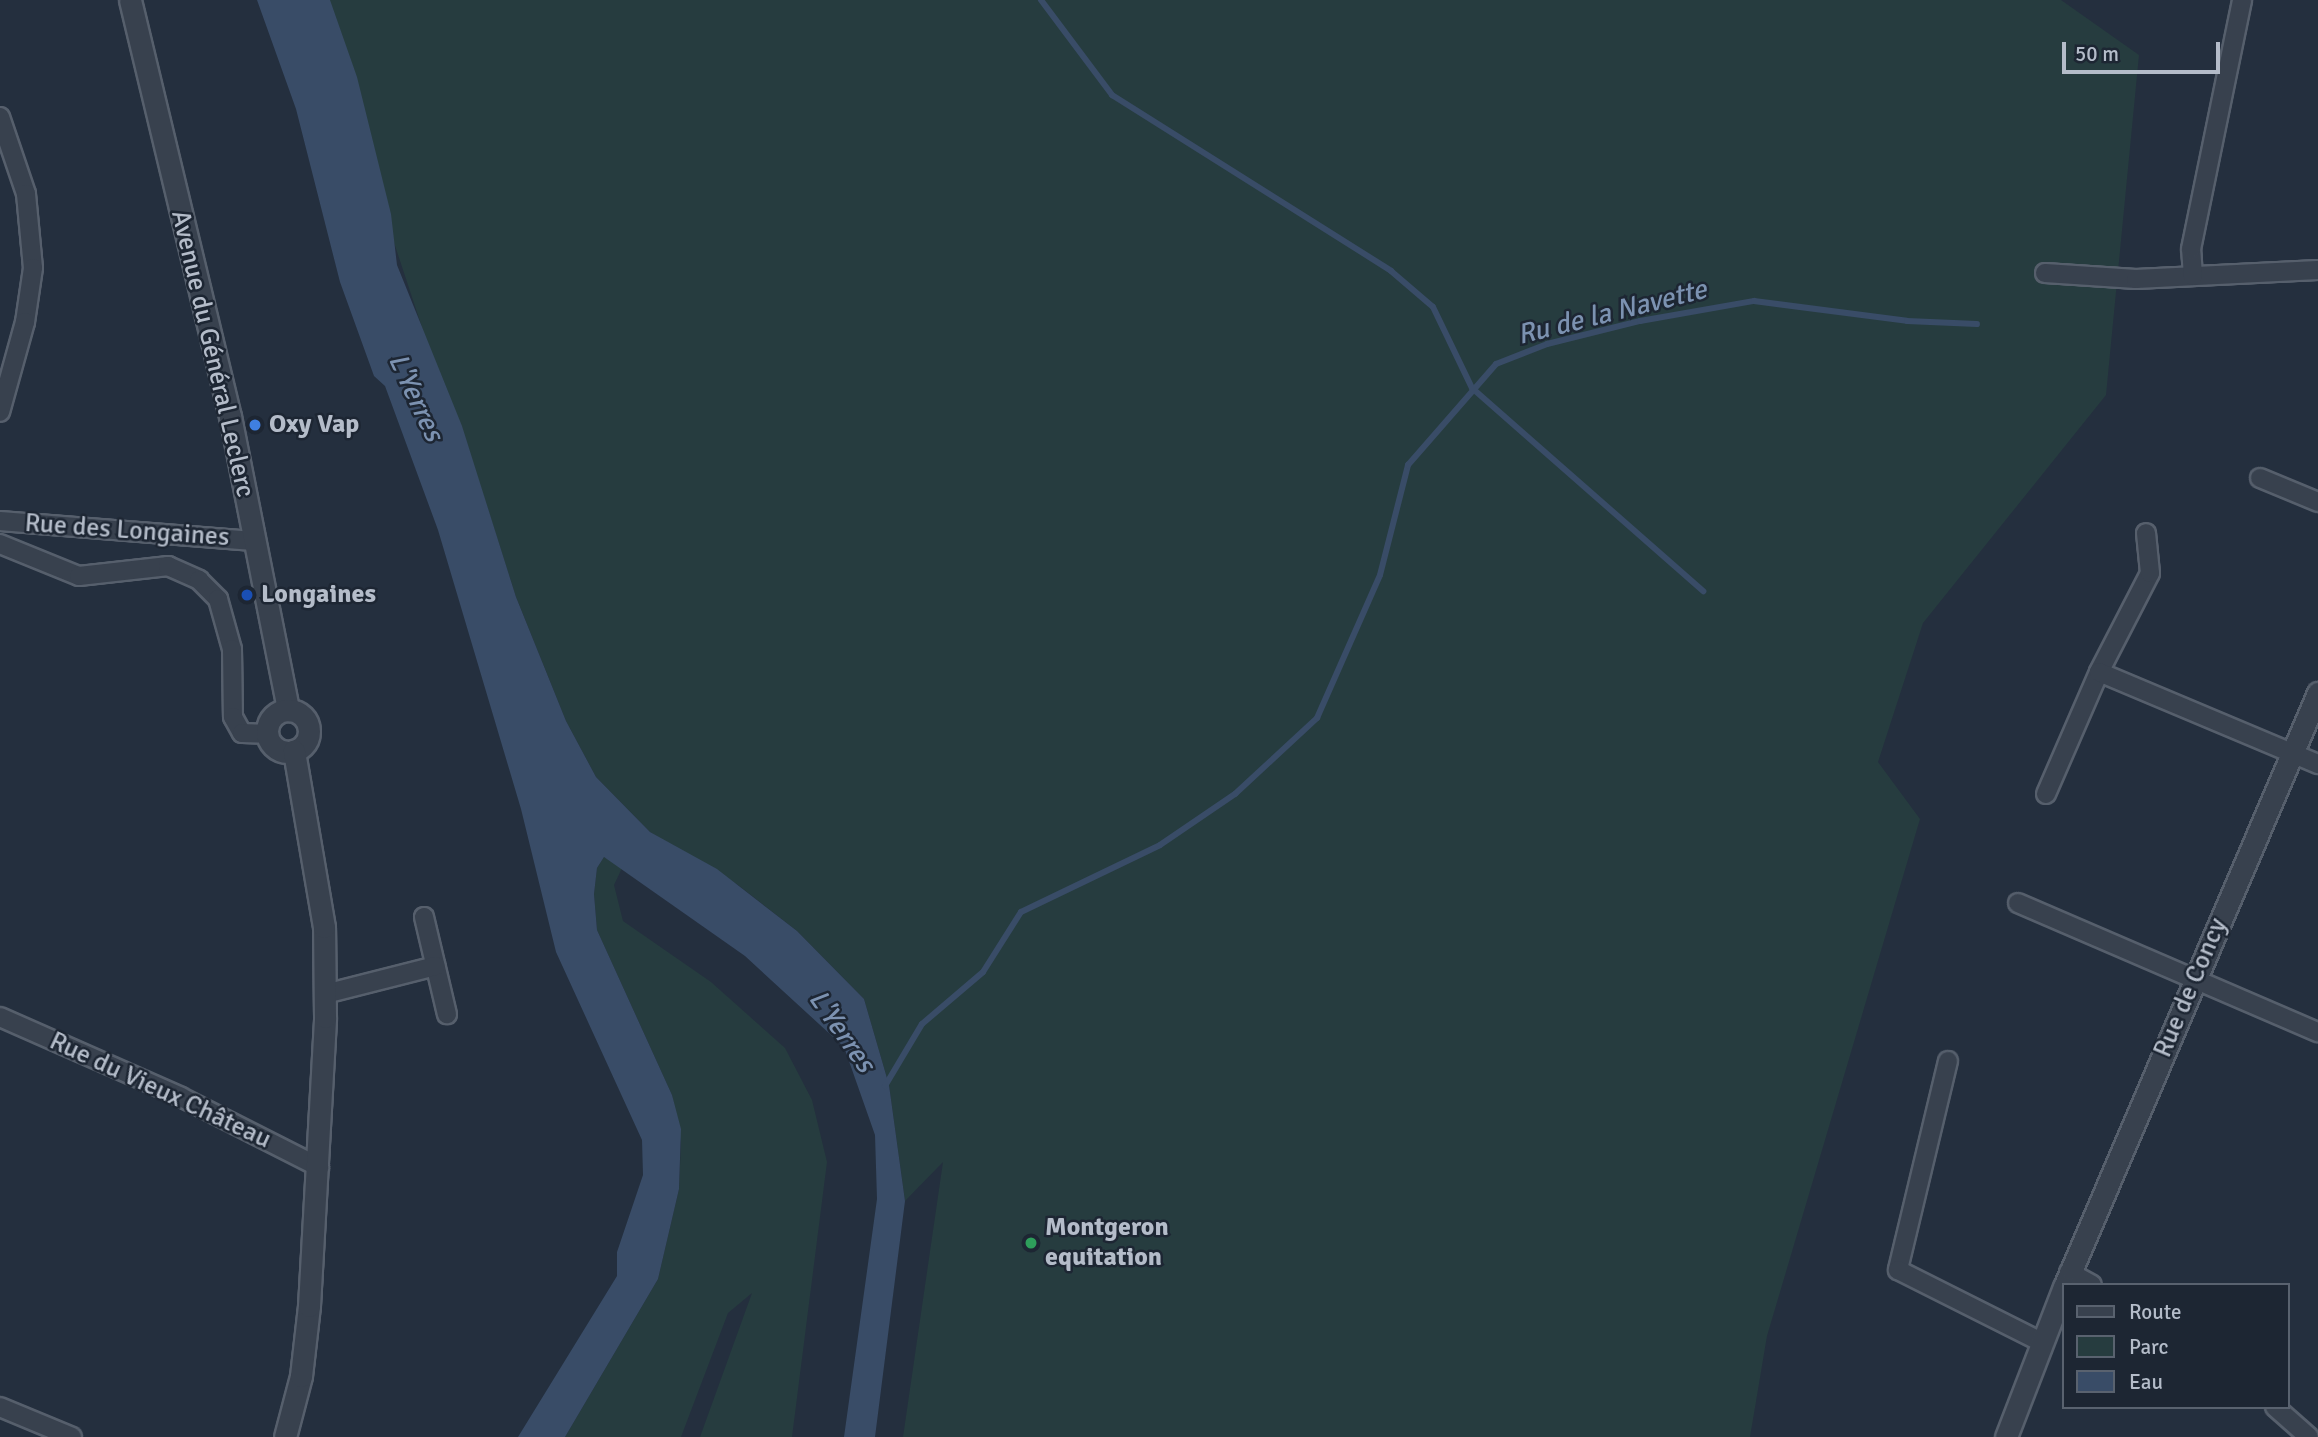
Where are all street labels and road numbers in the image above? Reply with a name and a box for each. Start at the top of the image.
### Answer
street label: Avenue du Général Leclerc [164,208,260,500]
street label: Rue des Longaines [24,508,230,554]
street label: Rue de Concy [2148,914,2234,1062]
street label: Rue du Vieux Château [44,1026,276,1156]

